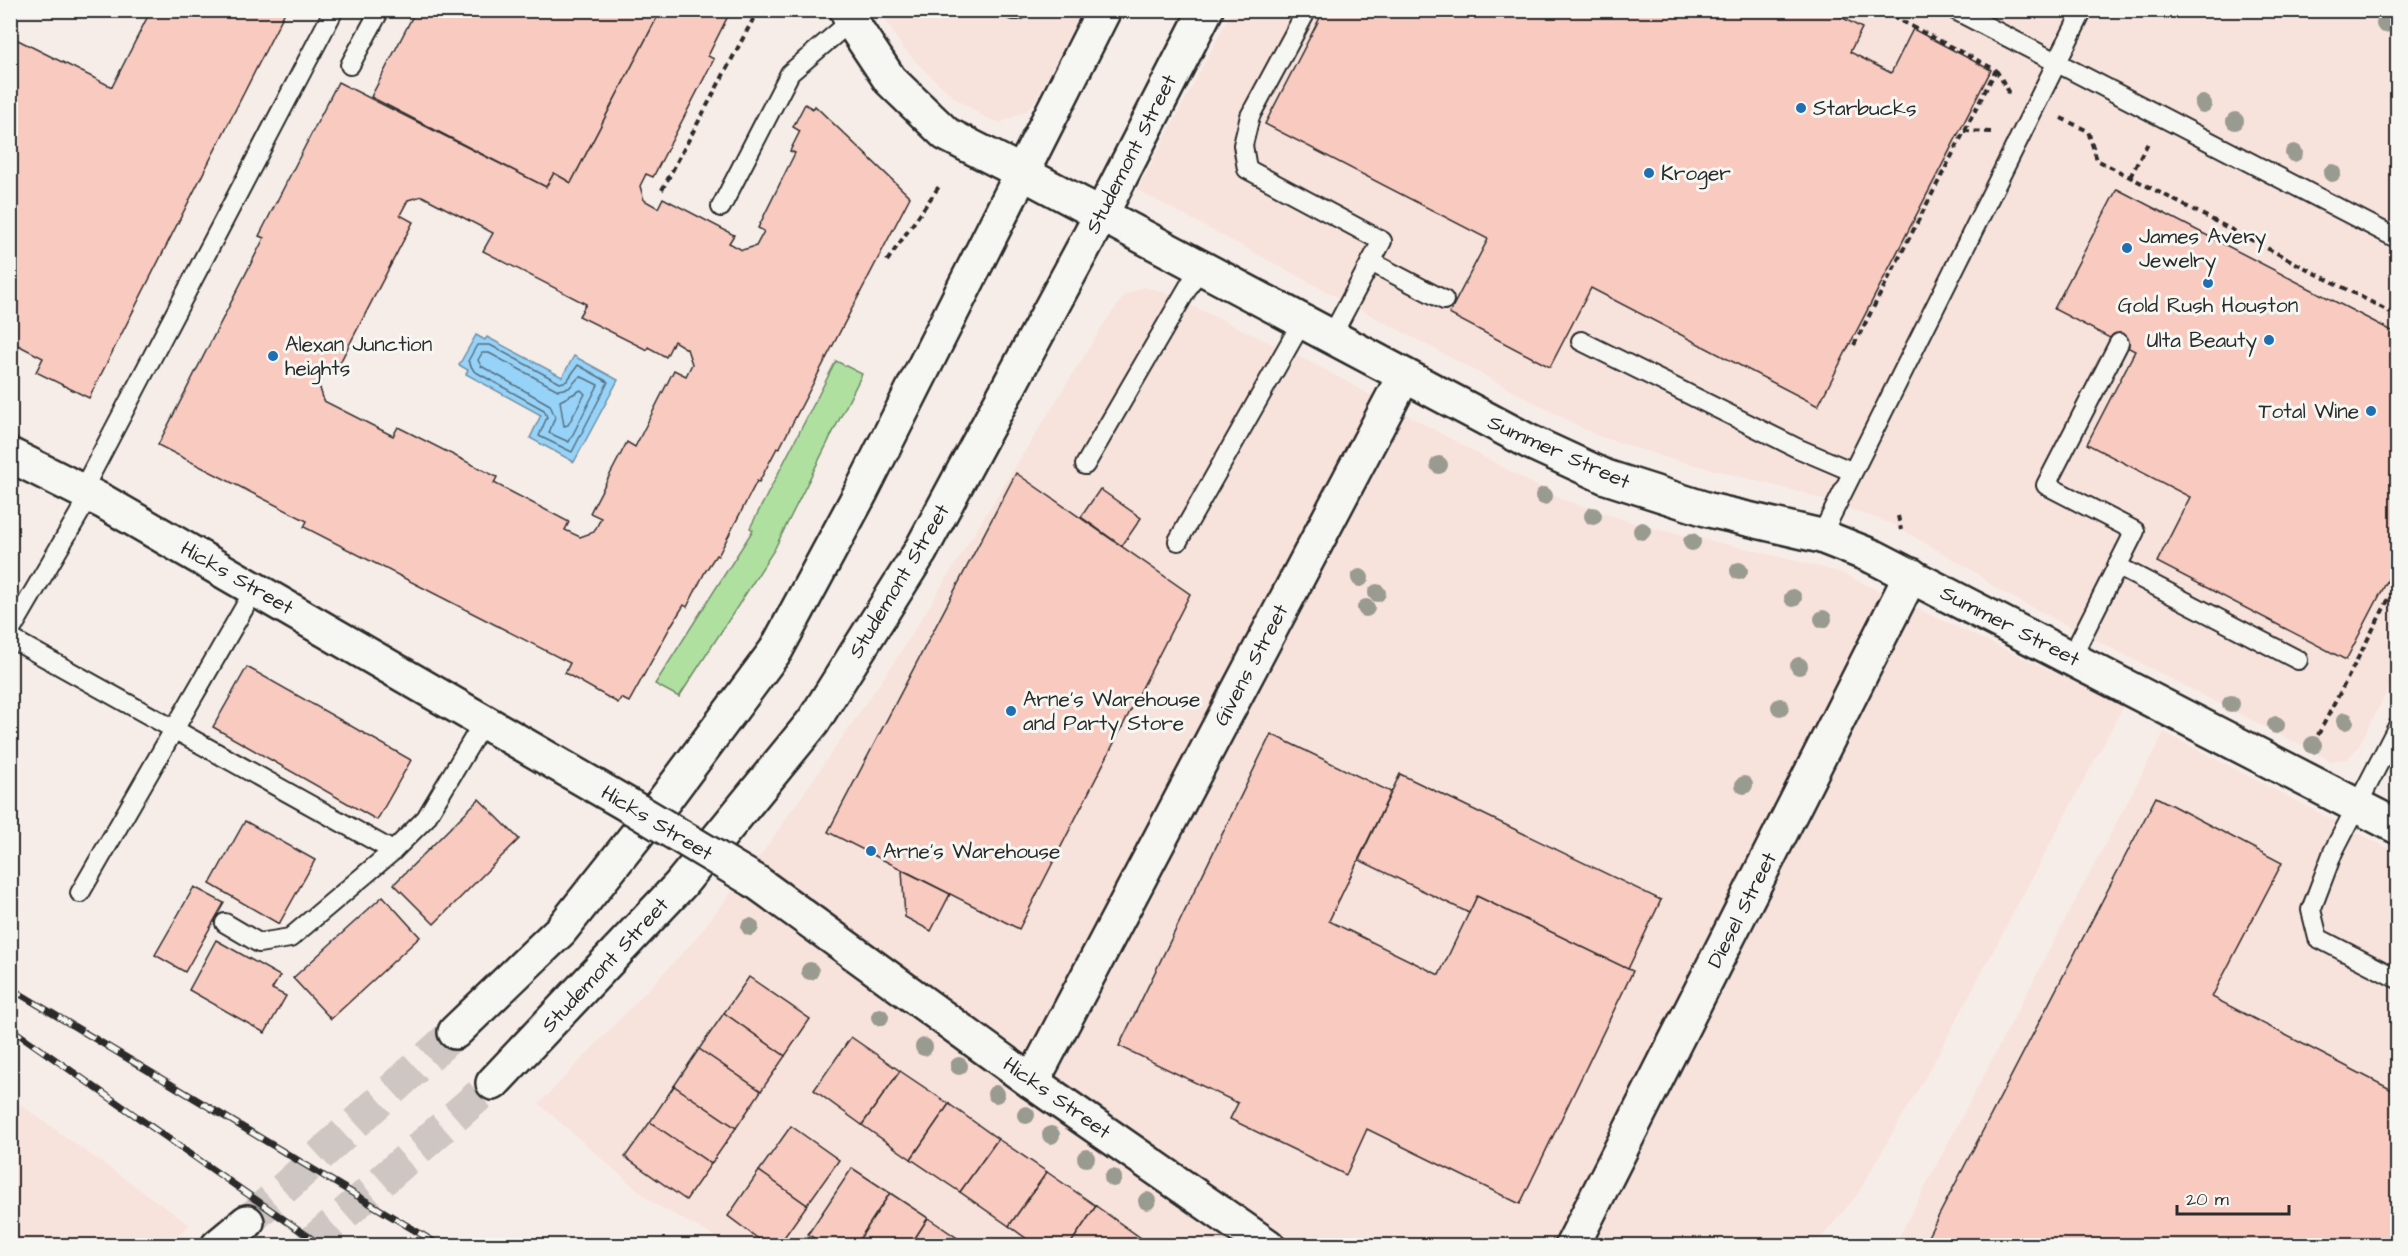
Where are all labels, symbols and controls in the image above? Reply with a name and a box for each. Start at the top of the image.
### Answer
street label: Studemont Street [1078,69,1184,239]
place label: Starbucks [1813,94,1916,123]
marker: Starbucks [1794,101,1808,115]
place label: Kroger [1661,159,1731,190]
marker: Kroger [1642,166,1656,180]
place label: James Avery Jewelry [2139,222,2267,277]
marker: James Avery Jewelry [2120,241,2134,255]
marker: Gold Rush Houston [2201,276,2215,290]
place label: Gold Rush Houston [2118,291,2298,320]
place label: Ulta Beauty [2147,326,2257,357]
place label: Alexan Junction heights [285,330,432,385]
marker: Ulta Beauty [2262,333,2276,347]
marker: Alexan Junction heights [266,349,280,363]
place label: Total Wine [2258,397,2359,426]
marker: Total Wine [2364,404,2378,418]
street label: Summer Street [1483,408,1635,497]
street label: Studemont Street [841,498,957,664]
street label: Hicks Street [175,534,299,622]
street label: Summer Street [1935,578,2085,674]
street label: Givens Street [1207,598,1296,731]
place label: Arne's Warehouse and Party Store [1023,685,1200,740]
marker: Arne's Warehouse and Party Store [1004,704,1018,718]
street label: Hicks Street [596,778,719,868]
place label: Arne's Warehouse [883,837,1060,866]
marker: Arne's Warehouse [864,844,878,858]
street label: Diesel Street [1700,847,1784,973]
street label: Studemont Street [535,891,676,1039]
street label: Hicks Street [997,1050,1117,1146]
scale bar [2177,1178,2290,1216]
text: 20 m [2186,1187,2229,1212]

